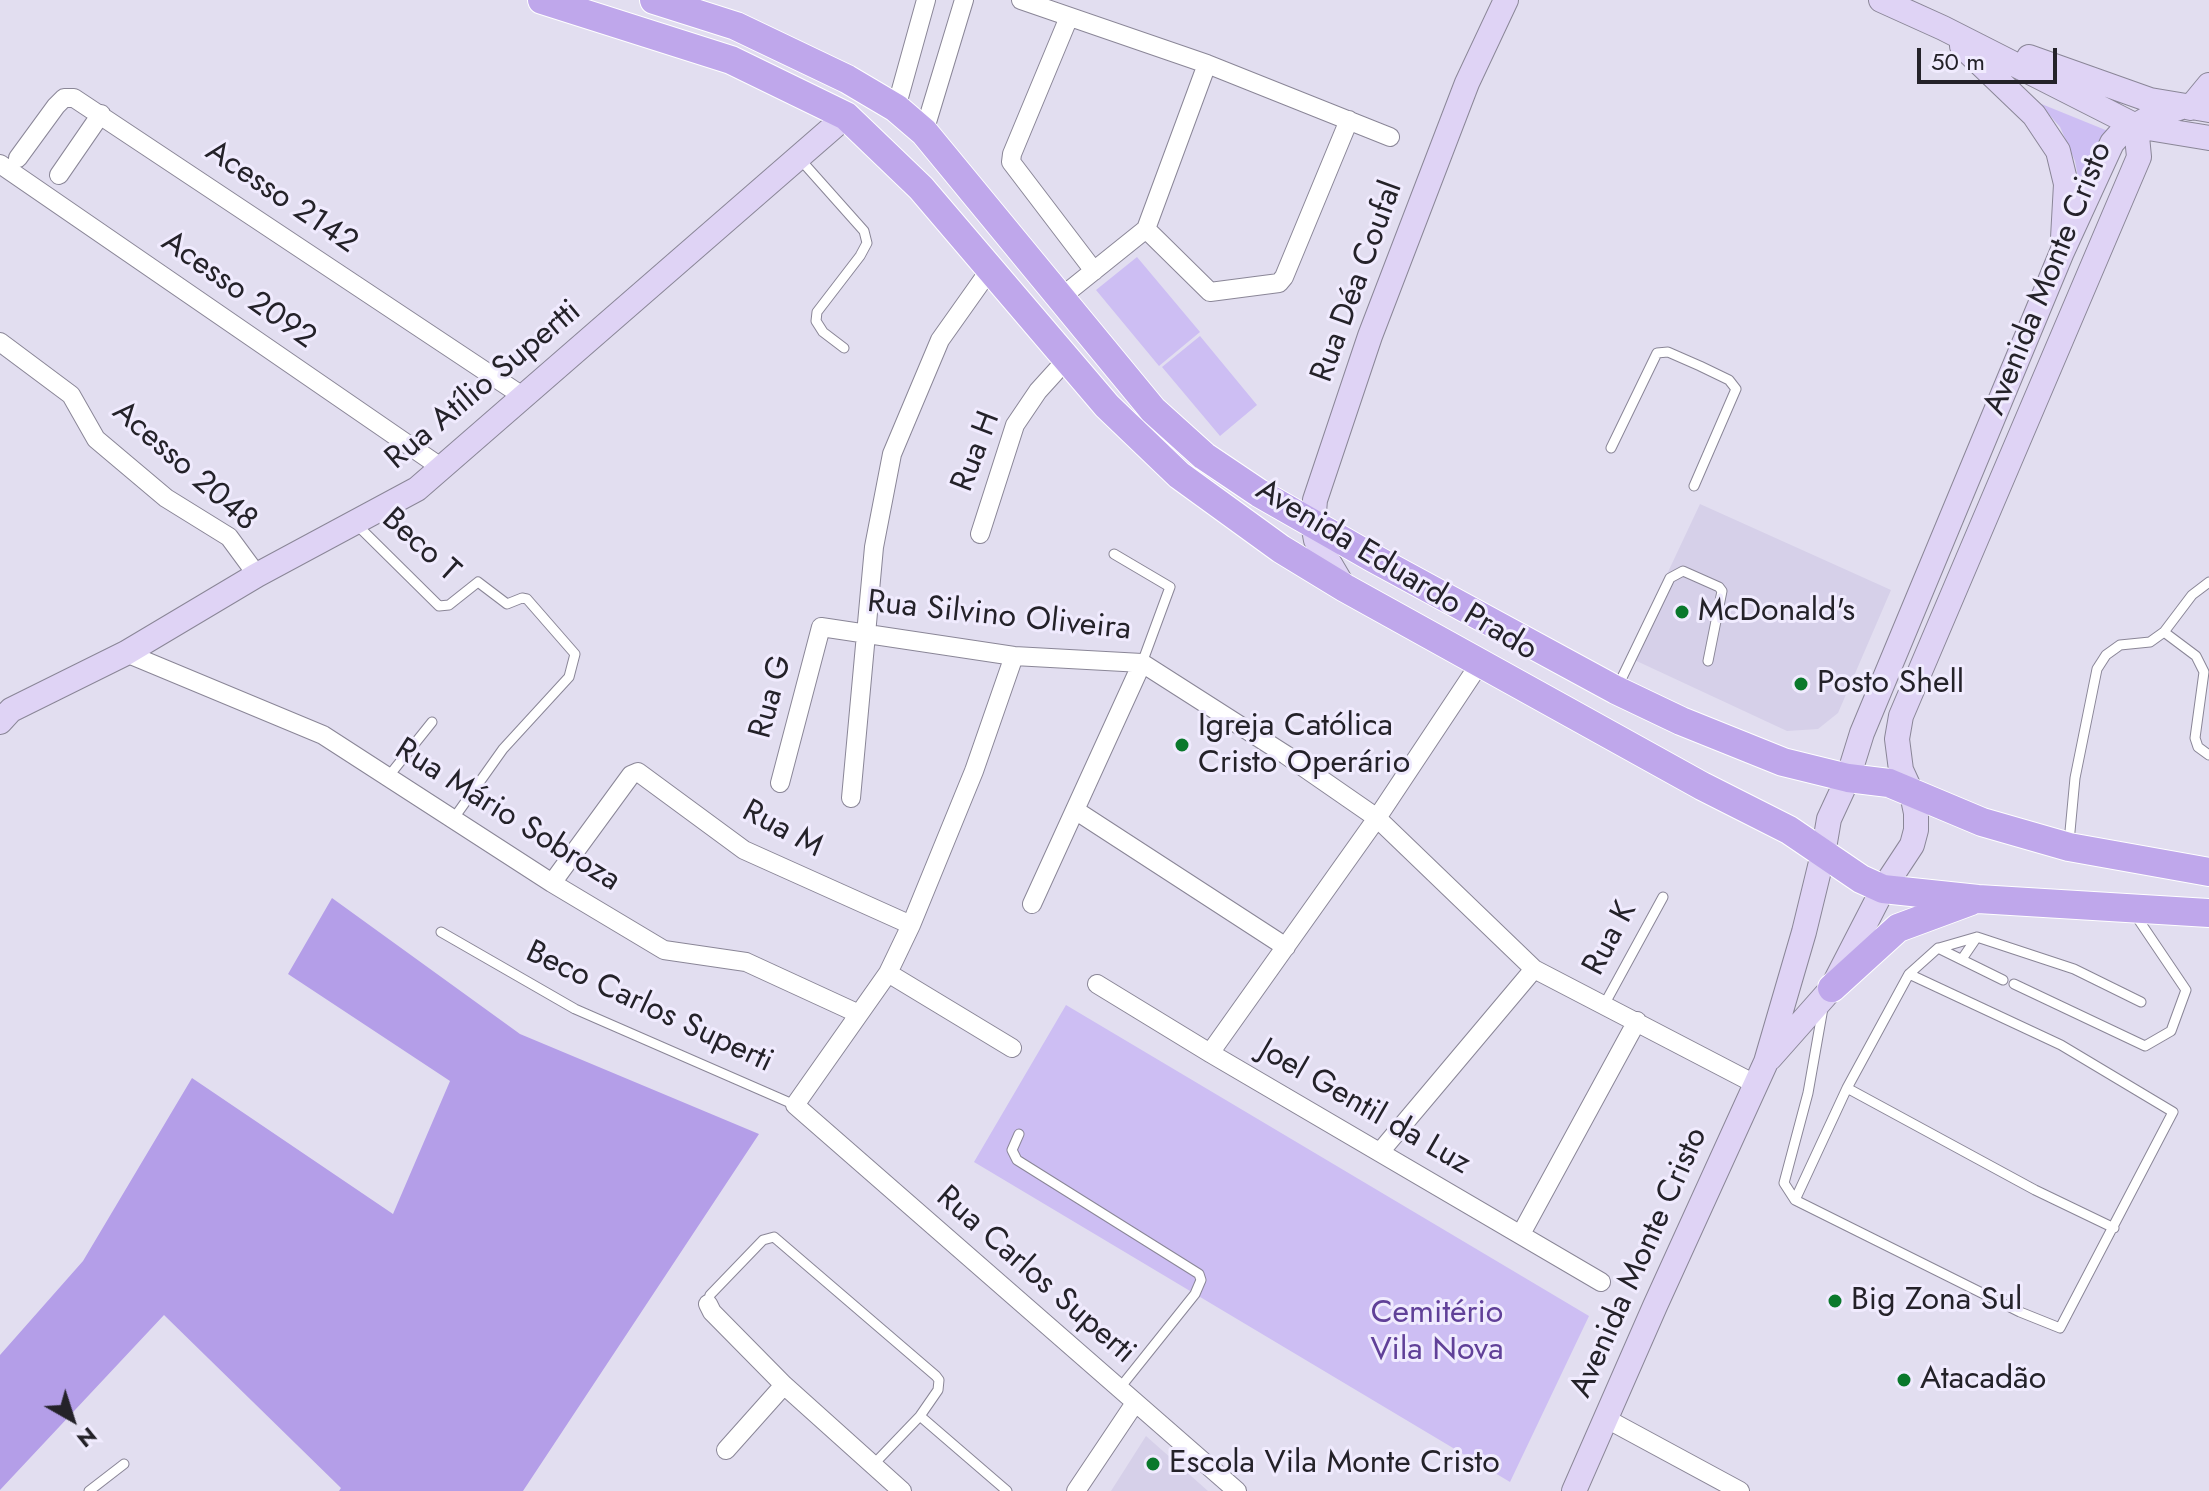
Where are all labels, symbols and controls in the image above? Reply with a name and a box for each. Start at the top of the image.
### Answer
scale bar [1921,32,2061,82]
text: 50 m [1931,44,1985,79]
street label: Acesso 2142 [198,133,364,263]
street label: Avenida Monte Cristo [1977,137,2121,421]
street label: Rua Déa Coufal [1304,176,1412,388]
street label: Acesso 2092 [153,224,323,358]
street label: Rua Atílio Supertti [378,293,590,479]
street label: Acesso 2048 [104,394,264,540]
street label: Rua H [944,407,1010,497]
street label: Avenida Eduardo Prado [1248,472,1544,670]
street label: Beco T [373,501,467,591]
street label: Rua Silvino Oliveira [865,584,1133,650]
place label: McDonald's [1698,593,1855,631]
marker: McDonald's [1673,603,1691,621]
street label: Rua G [743,651,801,743]
place label: Posto Shell [1817,665,1964,703]
marker: Posto Shell [1792,675,1810,693]
place label: Igreja Católica Cristo Operário [1198,708,1410,783]
street label: Rua Mário Sobroza [387,731,627,901]
marker: Igreja Católica Cristo Operário [1173,736,1191,754]
street label: Rua M [735,793,829,867]
street label: Rua K [1576,896,1646,982]
street label: Beco Carlos Superti [519,934,779,1082]
street label: Joel Gentil da Luz [1251,1032,1477,1184]
street label: Avenida Monte Cristo [1563,1122,1717,1404]
street label: Rua Carlos Superti [928,1179,1142,1373]
place label: Big Zona Sul [1851,1282,2022,1320]
marker: Big Zona Sul [1826,1292,1844,1310]
park label: Cemitério Vila Nova [1370,1295,1504,1370]
place label: Atacadão [1920,1361,2046,1399]
marker: Atacadão [1895,1371,1913,1389]
north arrow [32,1379,112,1459]
text: N [70,1420,104,1456]
place label: Escola Vila Monte Cristo [1169,1445,1500,1483]
marker: Escola Vila Monte Cristo [1144,1455,1162,1473]

